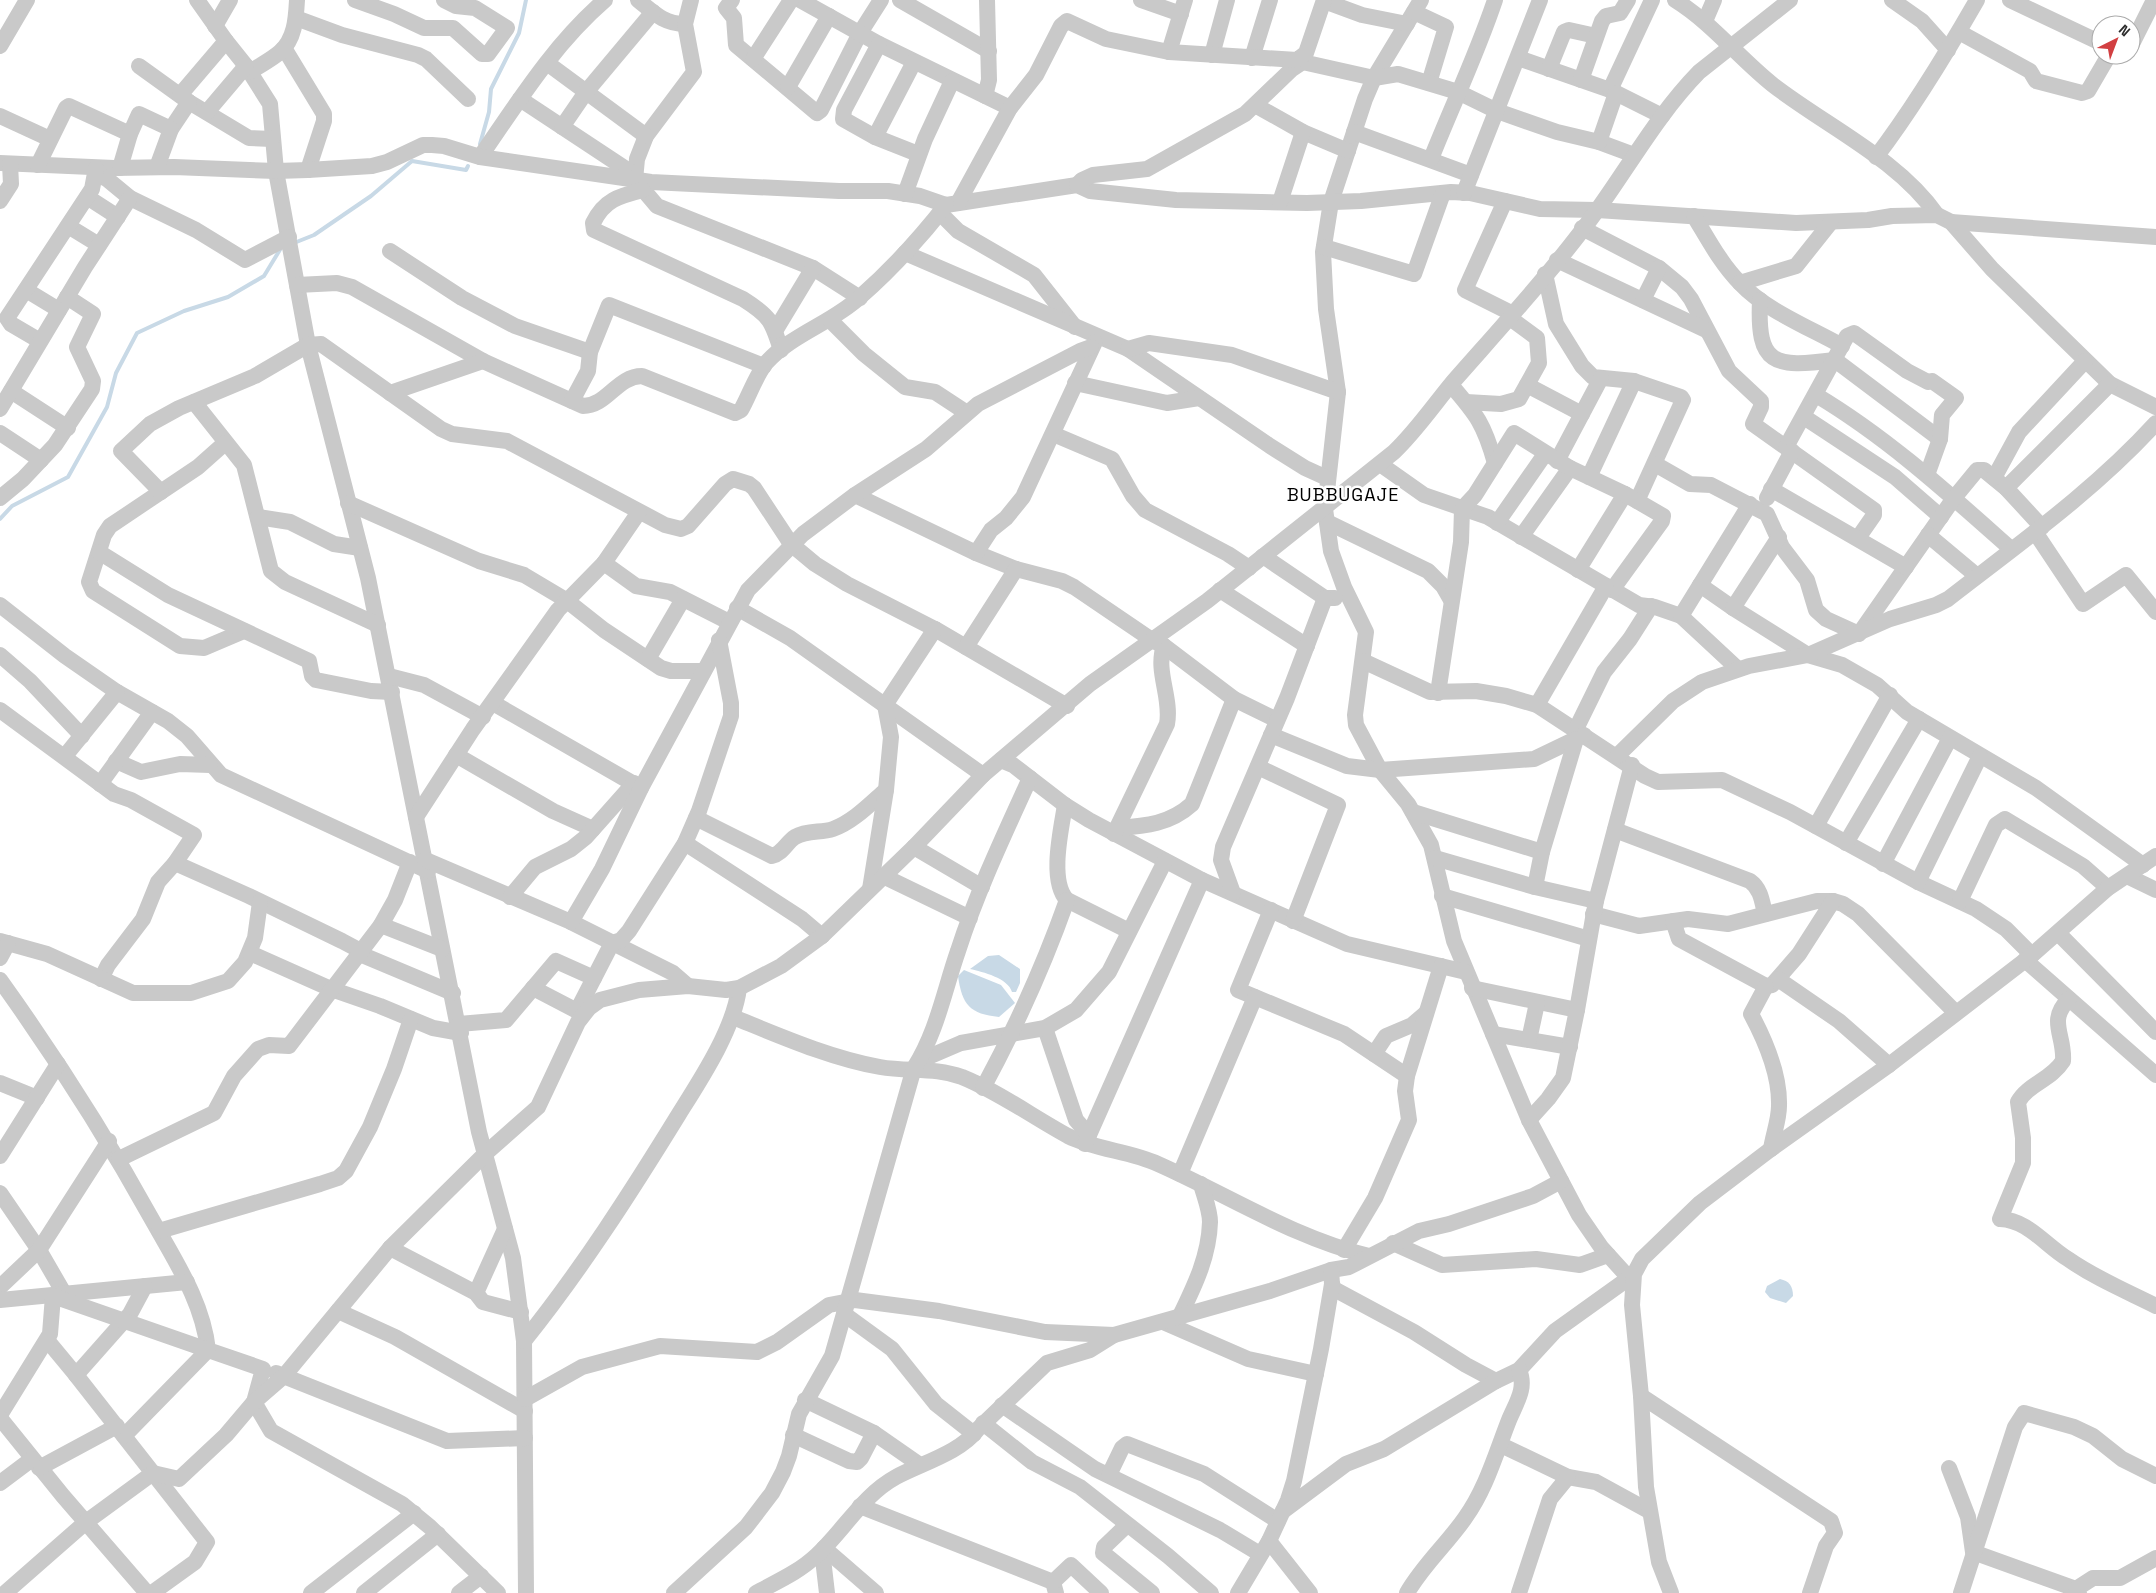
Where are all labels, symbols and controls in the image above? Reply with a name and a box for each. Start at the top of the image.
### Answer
north arrow [2091,15,2141,65]
text: N [2115,21,2134,40]
district label: BUBBUGAJE [1287,483,1399,506]

